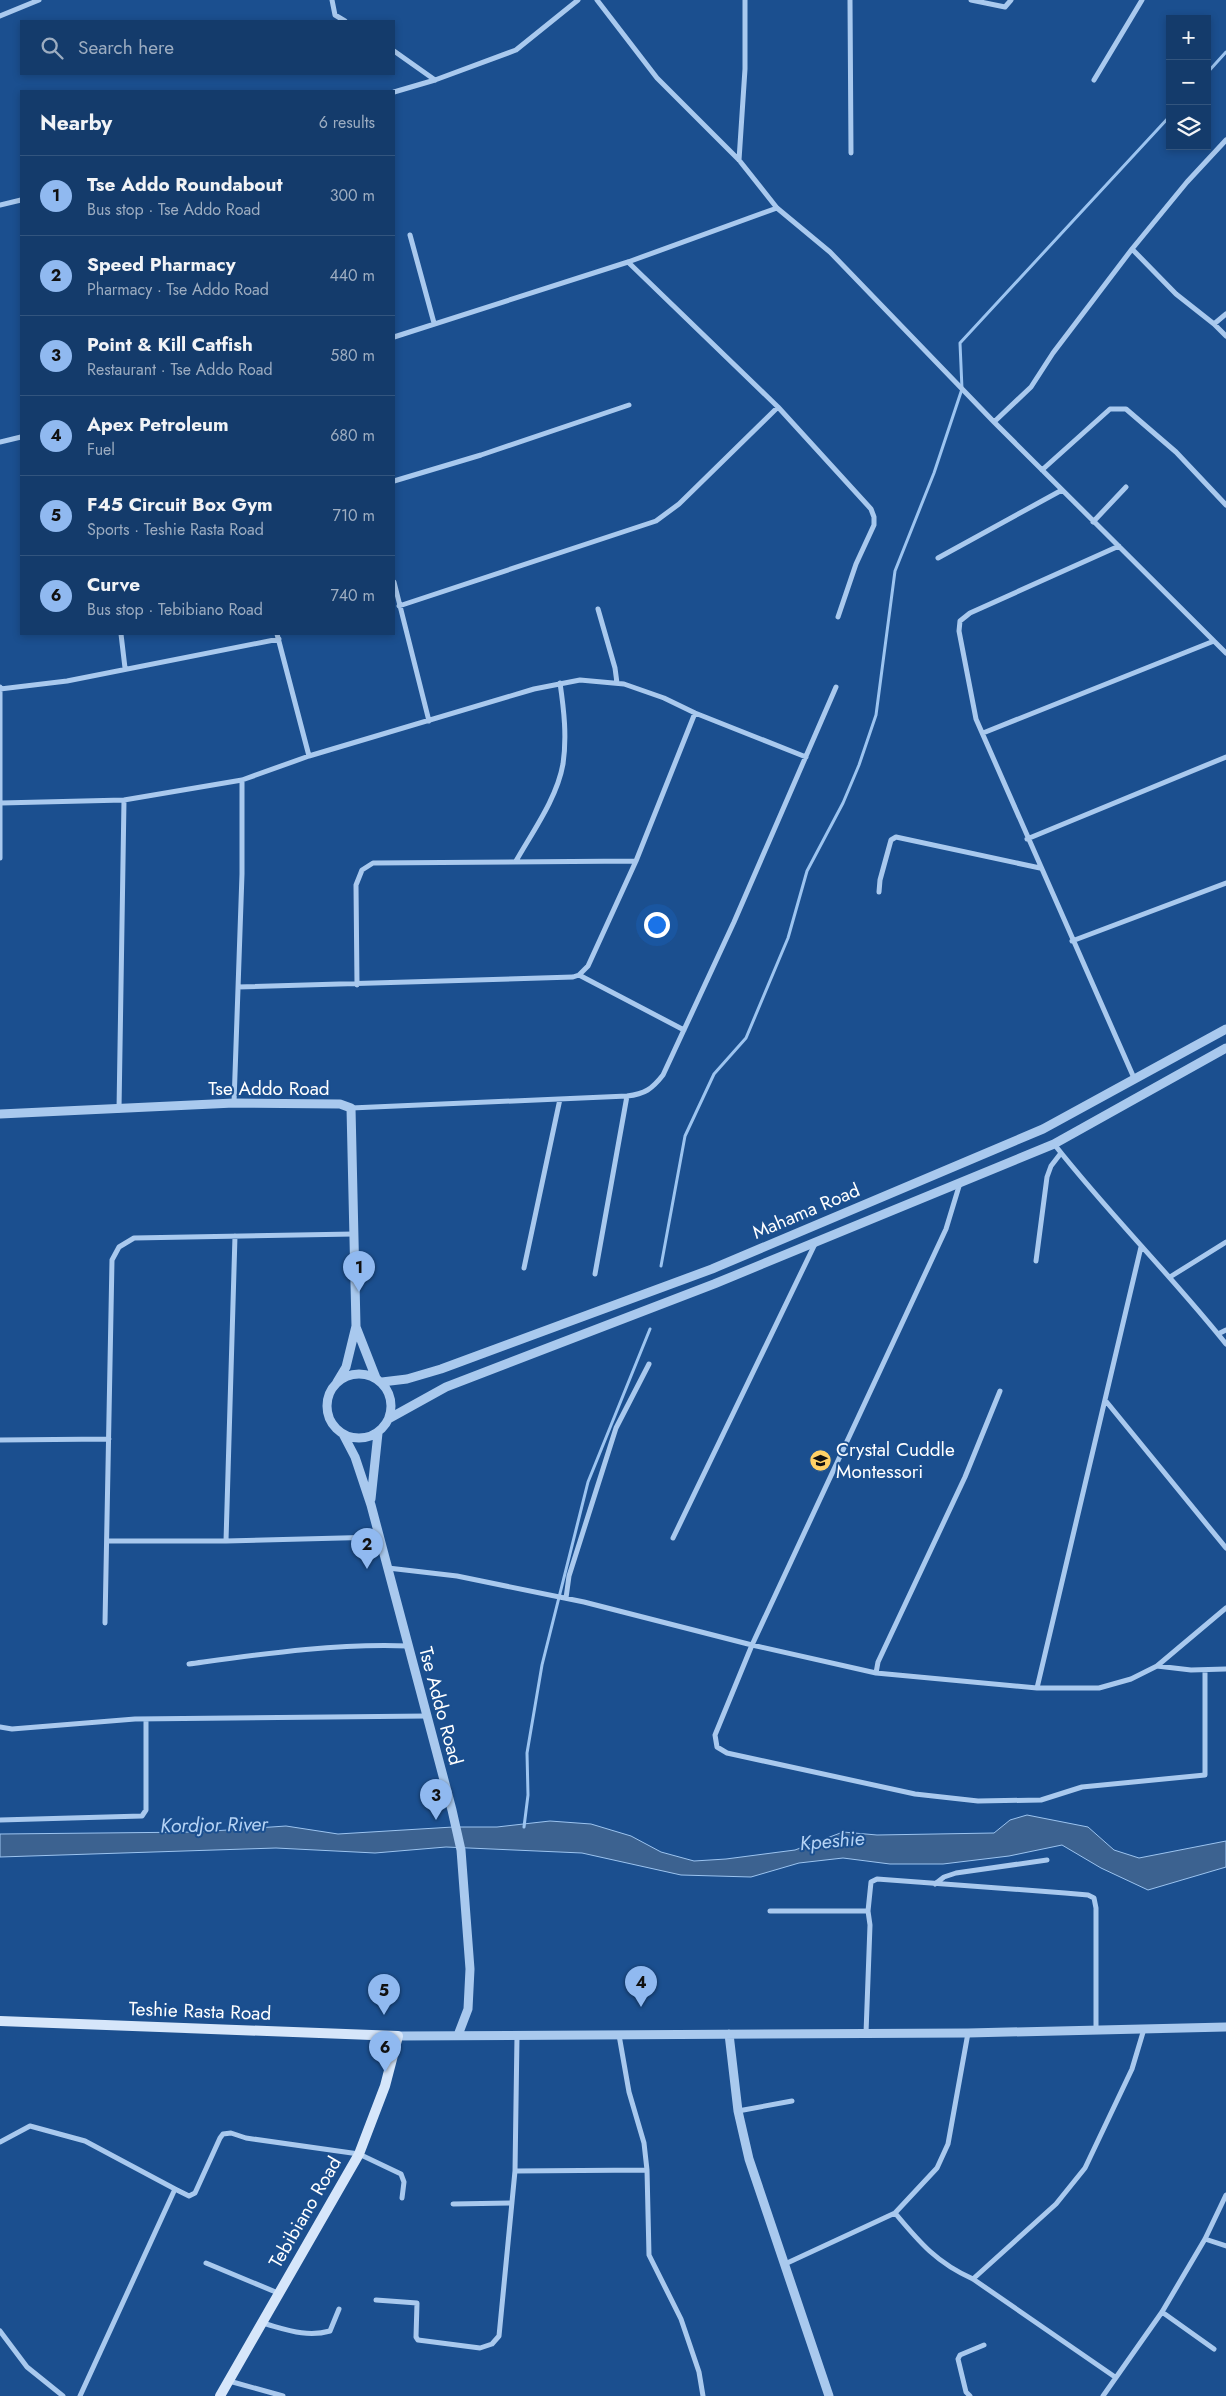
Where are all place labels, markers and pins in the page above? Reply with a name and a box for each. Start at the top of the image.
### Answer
pin: 1 [343,1251,375,1292]
place label: Crystal Cuddle Montessori [836,1436,955,1485]
school or university icon: Crystal Cuddle Montessori [808,1448,832,1472]
pin: 2 [351,1528,383,1569]
pin: 3 [420,1779,452,1820]
pin: 4 [625,1966,657,2007]
pin: 5 [368,1974,400,2015]
pin: 6 [369,2031,401,2072]

